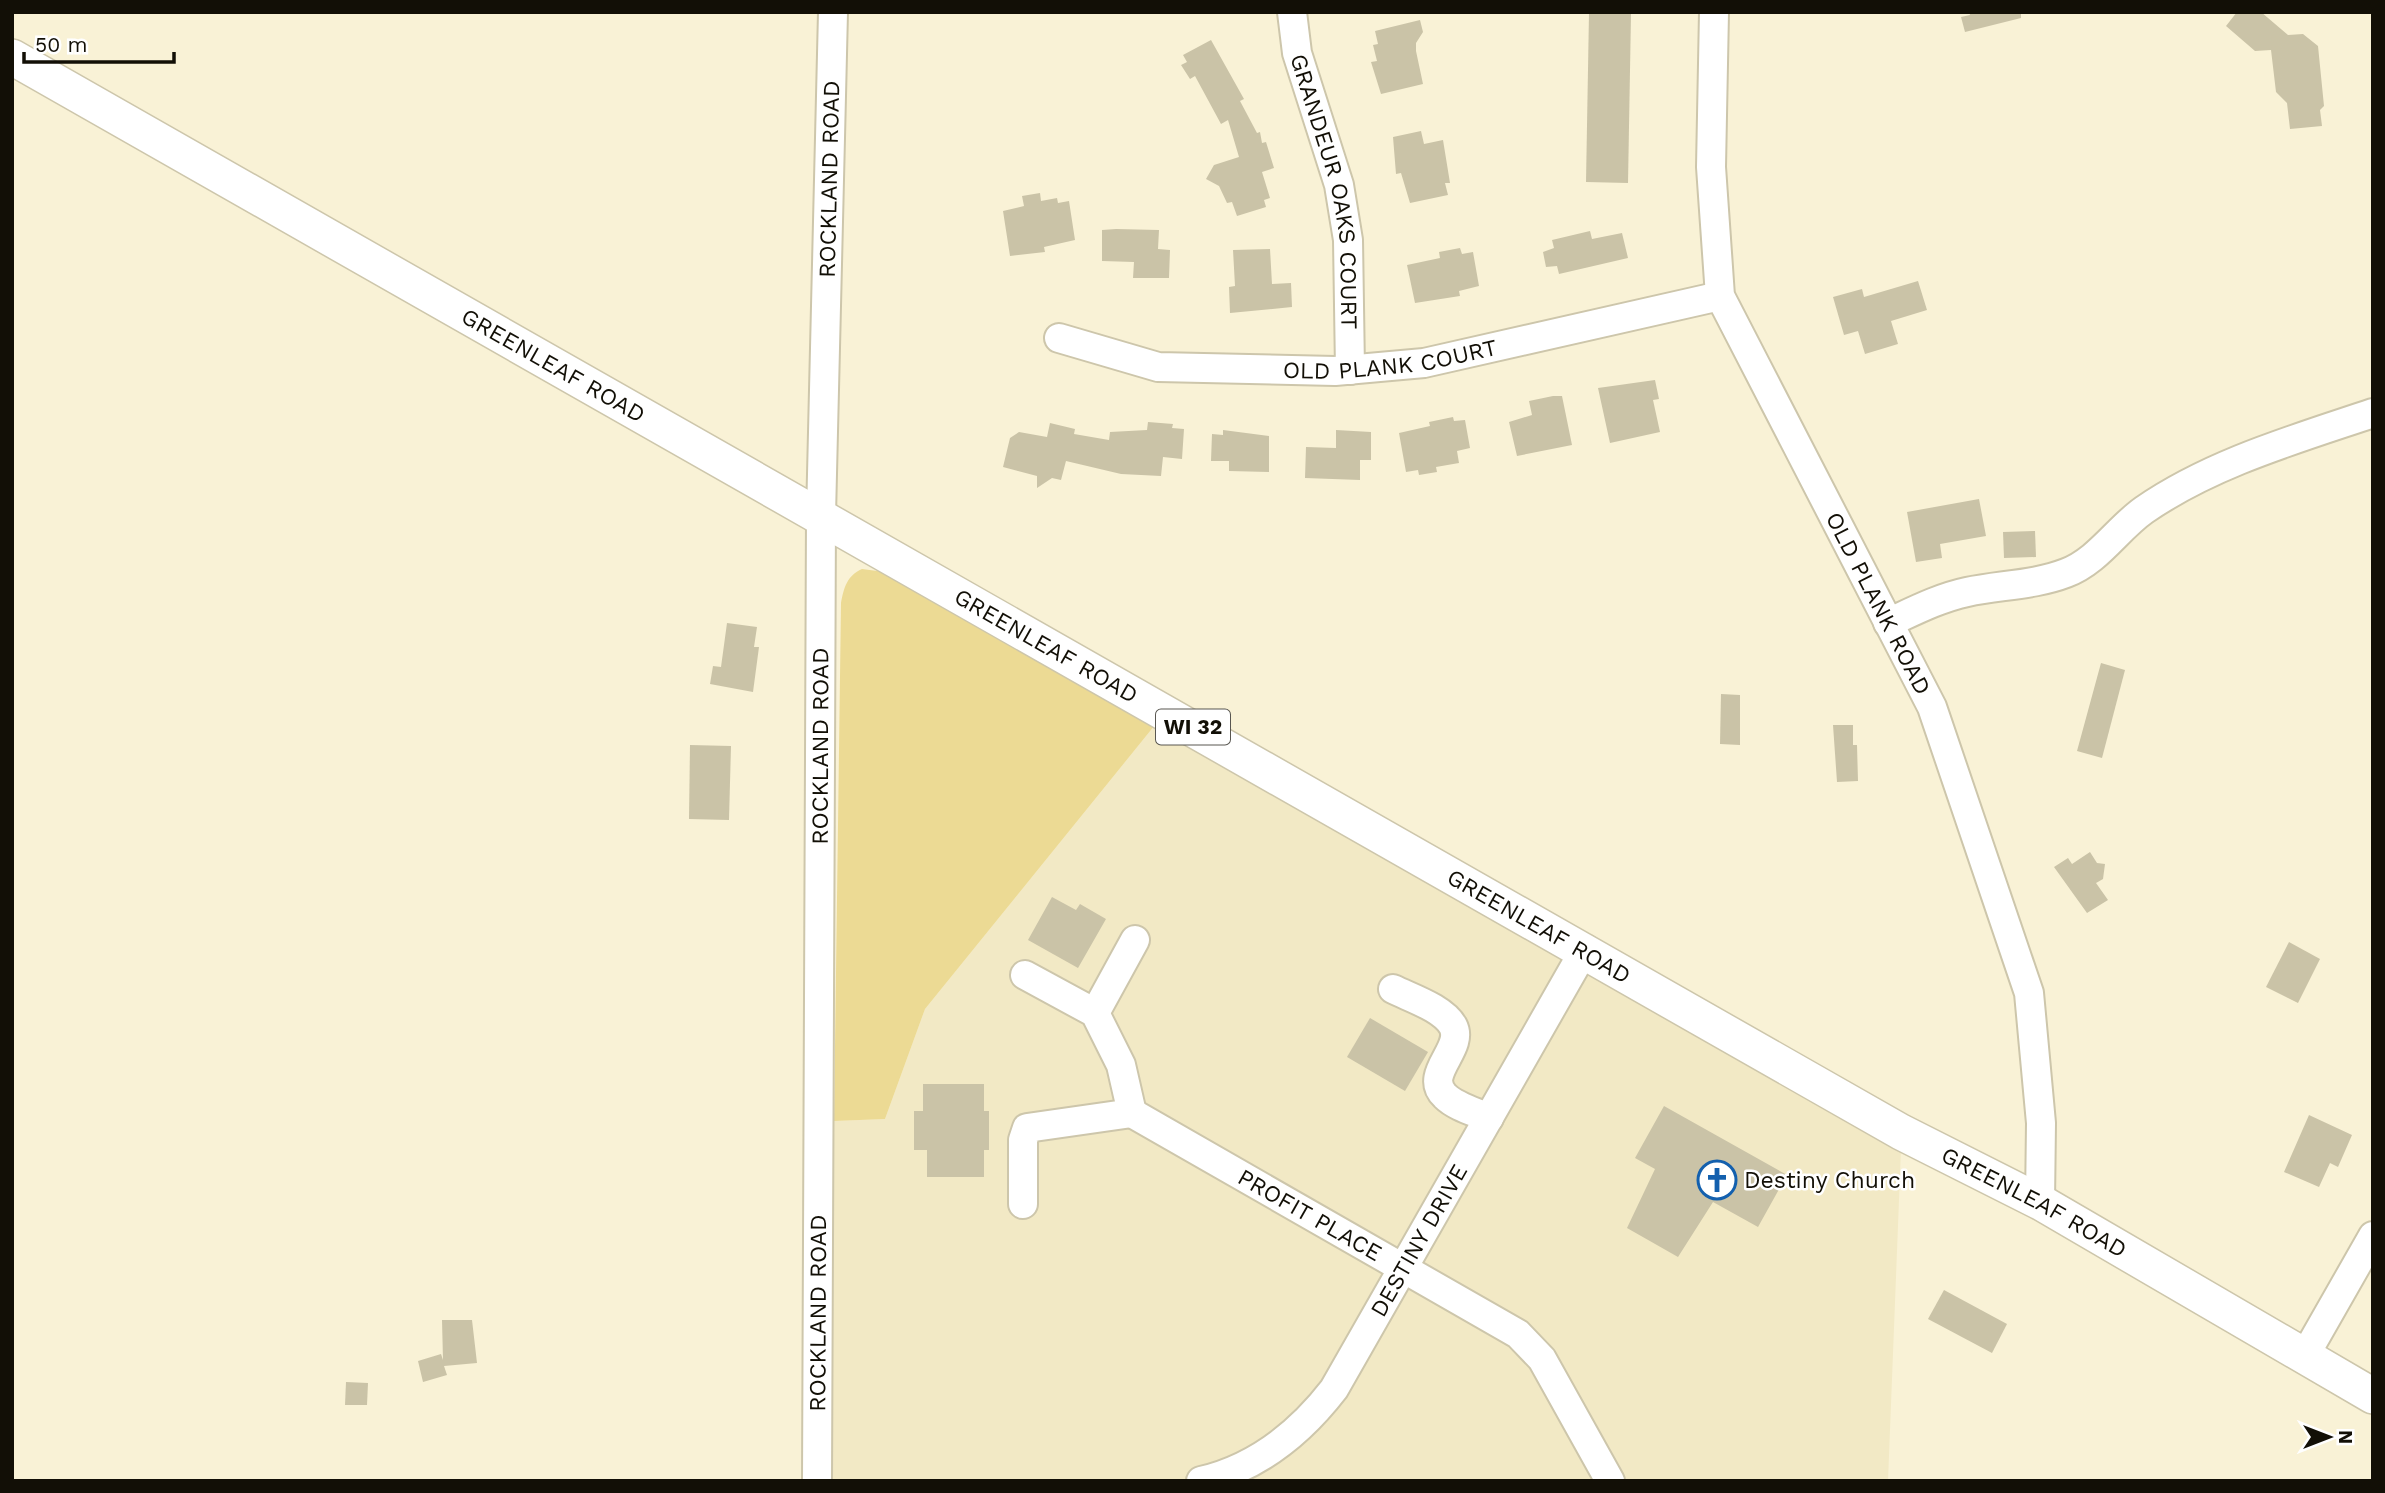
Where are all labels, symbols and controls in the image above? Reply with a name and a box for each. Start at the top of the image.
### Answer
scale bar [24,21,175,65]
text: 50 m [35,32,87,57]
street label: GRANDEUR OAKS COURT [1284,51,1362,330]
street label: ROCKLAND ROAD [814,80,845,278]
street label: GREENLEAF ROAD [457,303,650,428]
street label: OLD PLANK COURT [1282,334,1500,385]
street label: OLD PLANK ROAD [1820,508,1936,699]
street label: GREENLEAF ROAD [949,583,1143,709]
street label: ROCKLAND ROAD [807,647,834,845]
road number: WI 32 [1156,710,1230,744]
street label: GREENLEAF ROAD [1442,864,1635,989]
street label: GREENLEAF ROAD [1937,1142,2132,1264]
church icon: Destiny Church [1696,1159,1738,1201]
street label: DESTINY DRIVE [1365,1160,1473,1322]
street label: PROFIT PLACE [1233,1163,1386,1267]
place label: Destiny Church [1744,1167,1915,1194]
street label: ROCKLAND ROAD [804,1214,832,1412]
north arrow [2294,1402,2364,1472]
text: N [2334,1430,2357,1444]

